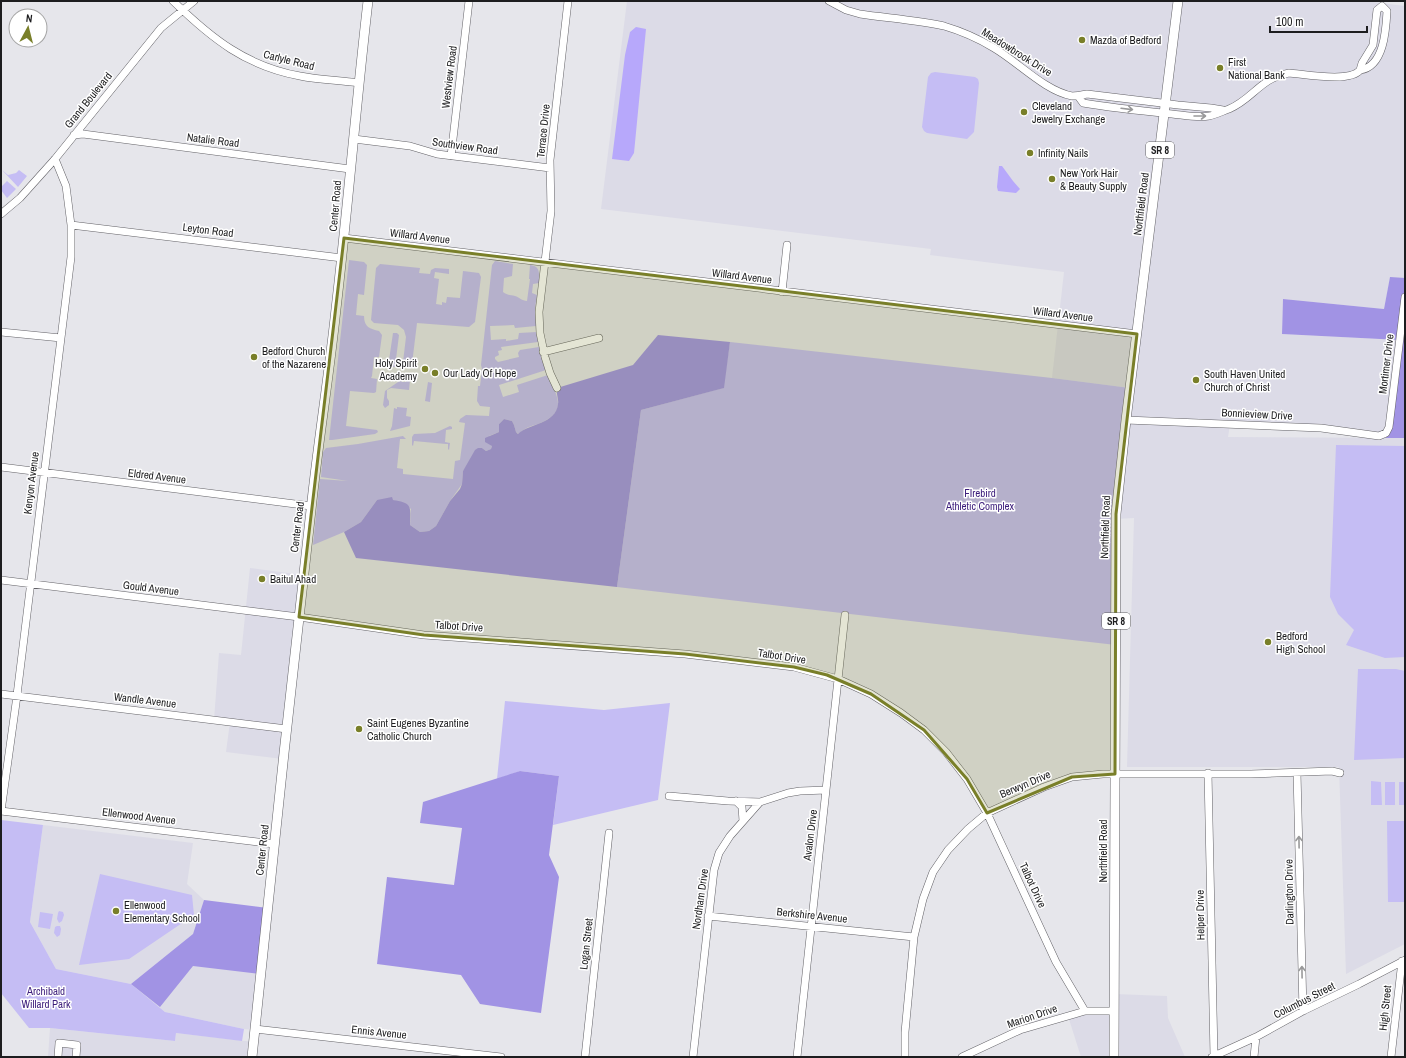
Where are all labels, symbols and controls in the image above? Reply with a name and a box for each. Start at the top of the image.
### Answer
north arrow [8,8,48,48]
scale bar [1270,8,1367,34]
text: N [25,11,33,25]
text: 100 m [1276,14,1303,30]
street label: Meadowbrook Drive [979,25,1055,79]
place label: Mazda of Bedford [1090,33,1161,47]
marker: Mazda of Bedford [1077,35,1087,45]
street label: Westview Road [438,45,460,109]
street label: Carlyle Road [262,47,316,73]
place label: First National Bank [1228,55,1285,82]
marker: First National Bank [1215,63,1225,73]
street label: Grand Boulevard [61,69,115,131]
place label: Cleveland Jewelry Exchange [1032,99,1105,126]
street label: Terrace Drive [533,103,553,159]
one-way arrow [1120,105,1133,113]
marker: Cleveland Jewelry Exchange [1019,107,1029,117]
one-way arrow [1193,112,1206,120]
street label: Natalie Road [186,130,240,150]
street label: Southview Road [431,134,499,158]
road number: SR 8 [1146,142,1174,158]
place label: Infinity Nails [1038,146,1089,160]
marker: Infinity Nails [1025,148,1035,158]
place label: New York Hair & Beauty Supply [1060,166,1127,193]
street label: Northfield Road [1130,172,1152,236]
marker: New York Hair & Beauty Supply [1047,174,1057,184]
street label: Center Road [326,180,344,232]
street label: Leyton Road [182,220,234,240]
street label: Willard Avenue [389,225,451,247]
street label: Willard Avenue [711,265,773,287]
street label: Willard Avenue [1032,303,1094,325]
street label: Mortimer Drive [1375,333,1397,395]
place label: Bedford Church of the Nazarene [262,344,326,371]
marker: Bedford Church of the Nazarene [249,352,259,362]
place label: Holy Spirit Academy [375,356,417,383]
marker: Holy Spirit Academy [420,364,430,374]
place label: Our Lady Of Hope [443,366,516,380]
place label: South Haven United Church of Christ [1204,367,1285,394]
marker: Our Lady Of Hope [430,368,440,378]
marker: South Haven United Church of Christ [1191,375,1201,385]
street label: Bonnieview Drive [1221,405,1293,423]
street label: Kenyon Avenue [20,451,42,515]
street label: Eldred Avenue [127,465,187,487]
park label: FIrebird Athletic Complex [945,486,1015,513]
street label: Northfield Road [1097,495,1113,559]
street label: Center Road [287,501,307,553]
place label: Baitul Ahad [270,572,316,586]
marker: Baitul Ahad [257,574,267,584]
street label: Gould Avenue [122,578,180,598]
road number: SR 8 [1102,613,1130,629]
street label: Talbot Drive [434,617,484,635]
place label: Bedford High School [1276,629,1325,656]
marker: Bedford High School [1263,637,1273,647]
street label: Talbot Drive [757,645,807,667]
street label: Wandle Avenue [113,689,177,711]
place label: Saint Eugenes Byzantine Catholic Church [367,716,469,743]
marker: Saint Eugenes Byzantine Catholic Church [354,724,364,734]
street label: Berwyn Drive [997,767,1053,801]
street label: Ellenwood Avenue [101,805,177,827]
street label: Avalon Drive [800,809,820,862]
street label: Northfield Road [1096,819,1110,883]
street label: Center Road [252,824,272,876]
one-way arrow [1295,836,1303,849]
street label: Darlington Drive [1281,859,1297,925]
street label: Talbot Drive [1016,860,1050,910]
street label: Nordham Drive [689,868,711,930]
street label: Helper Drive [1193,890,1207,940]
place label: Ellenwood Elementary School [124,898,200,925]
street label: Berkshire Avenue [776,904,848,926]
marker: Ellenwood Elementary School [111,906,121,916]
street label: Logan Street [576,917,596,970]
one-way arrow [1298,966,1306,979]
street label: Columbus Street [1271,978,1338,1021]
park label: Archibald Willard Park [21,984,71,1011]
street label: High Street [1376,984,1394,1031]
street label: Marion Drive [1005,1001,1059,1031]
street label: Ennis Avenue [351,1022,407,1042]

